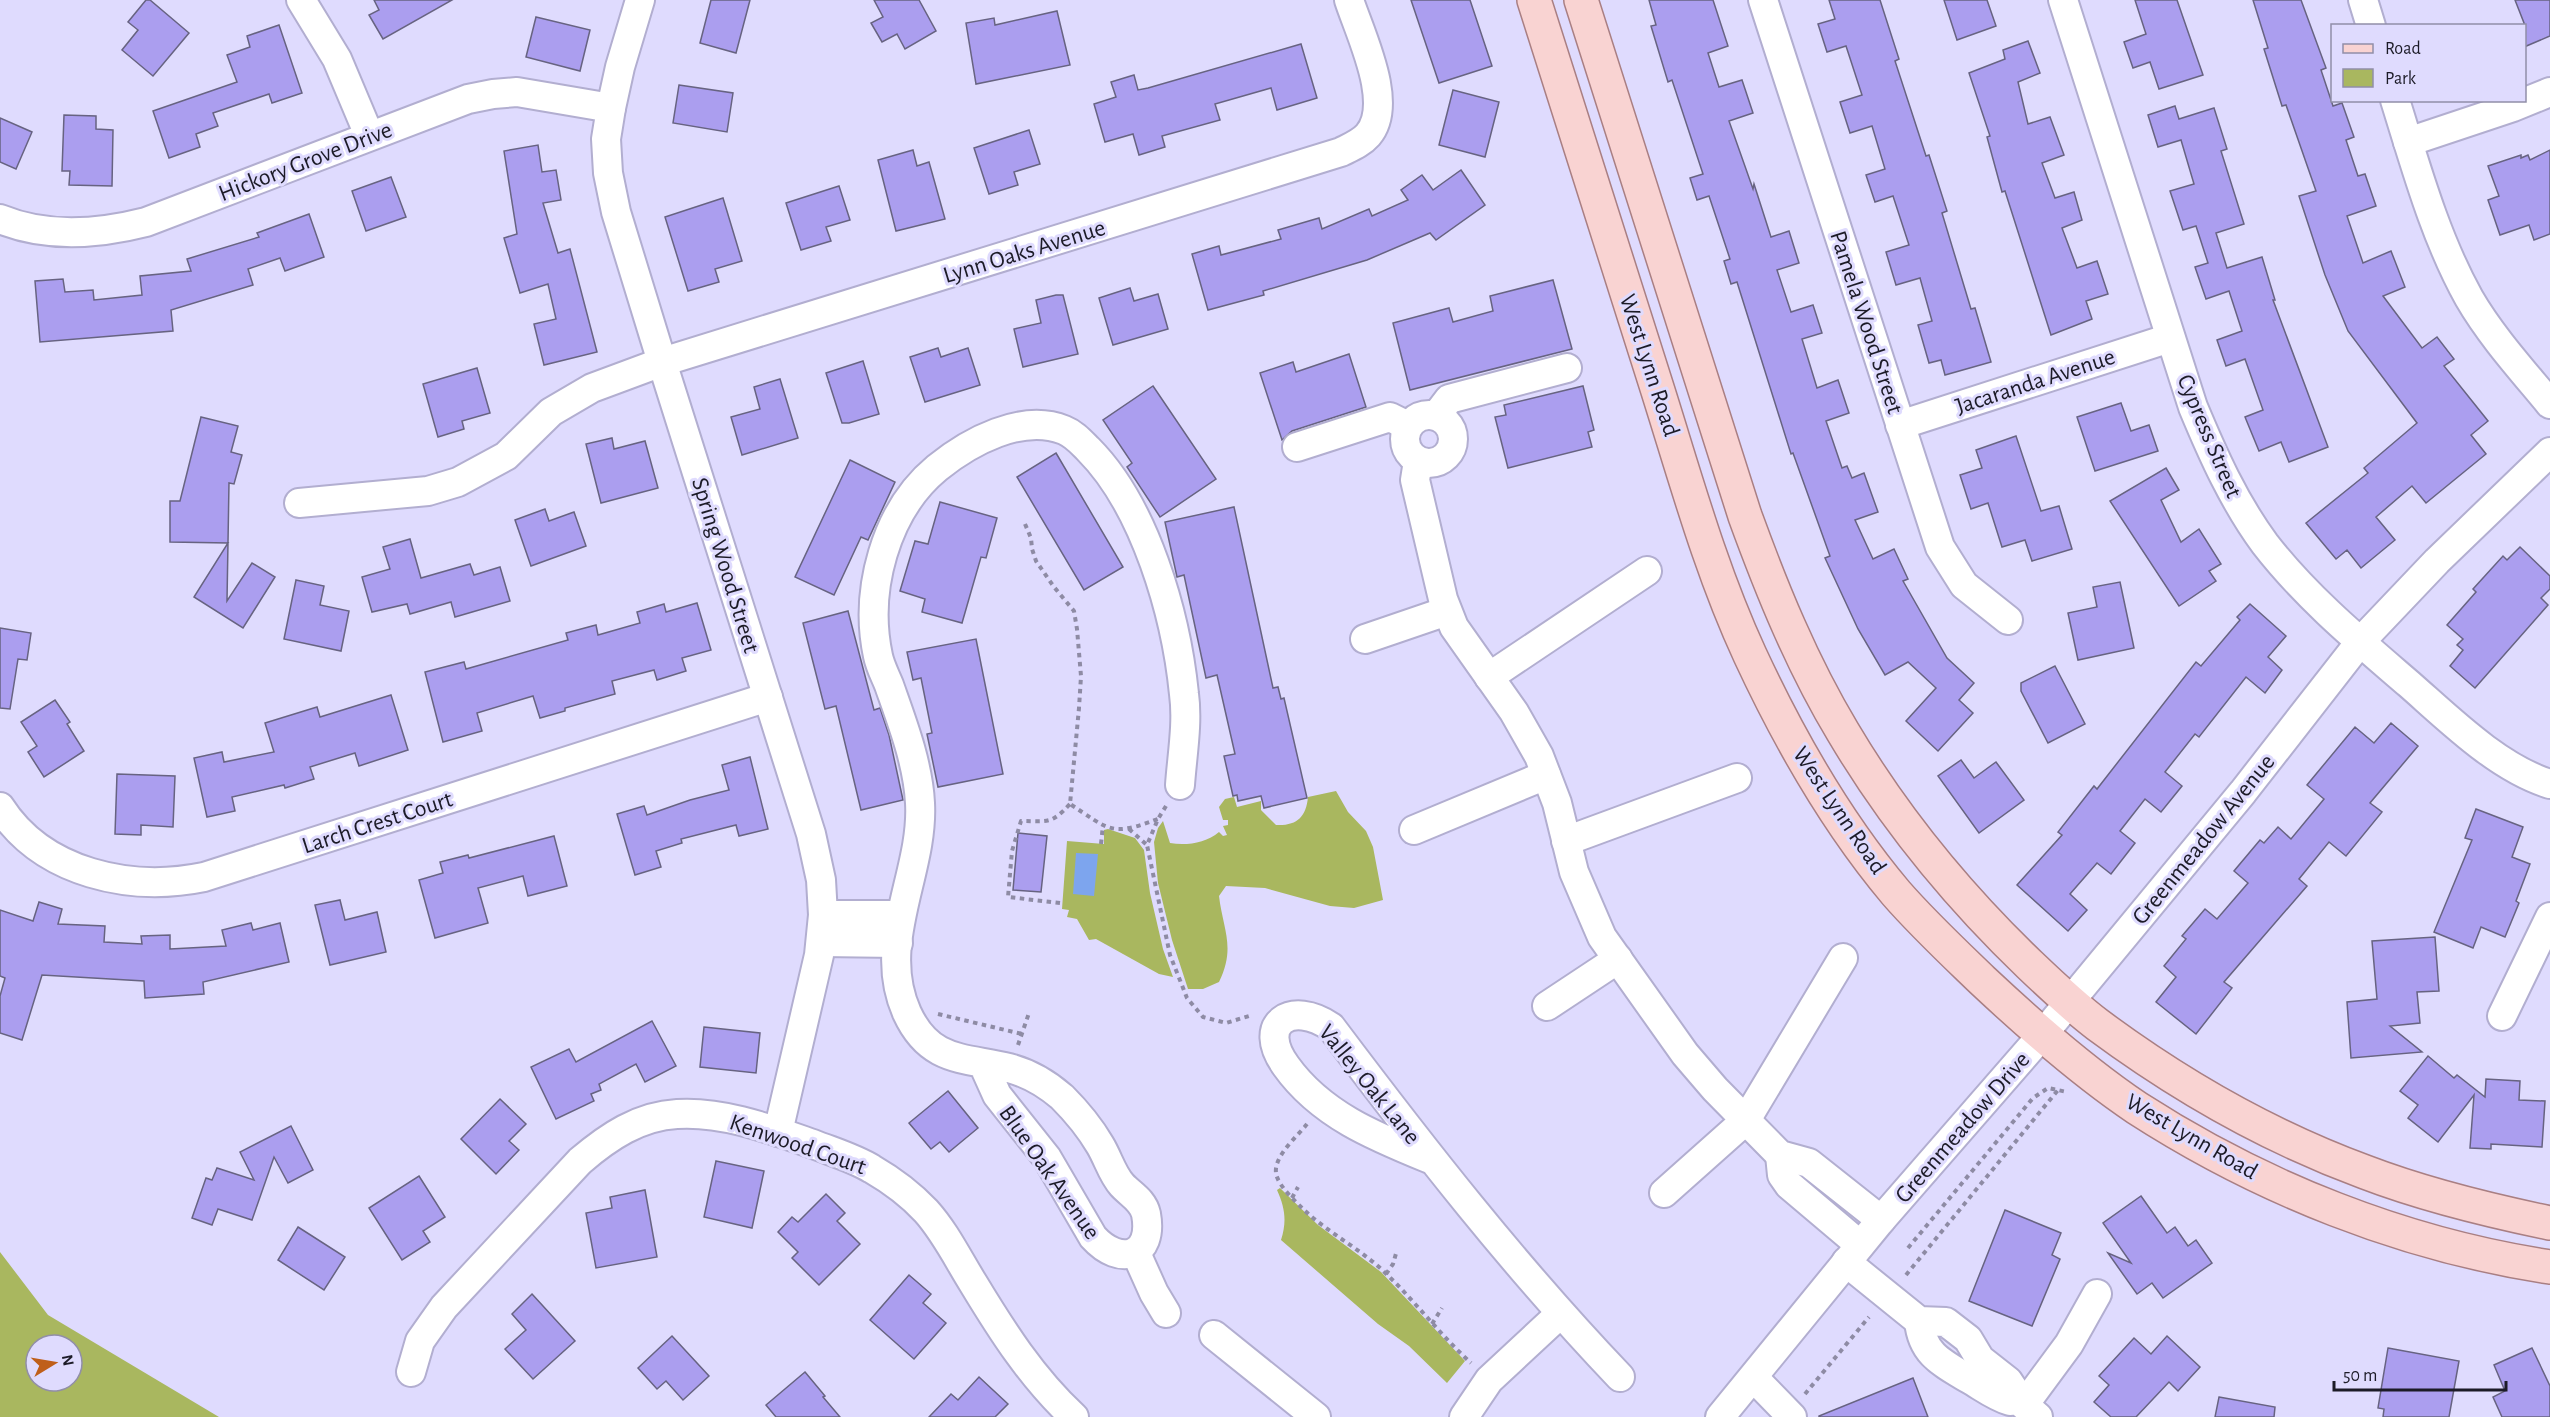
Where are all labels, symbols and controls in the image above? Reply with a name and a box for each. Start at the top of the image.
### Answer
legend [2331,24,2526,102]
text: Road [2385,40,2421,58]
text: Park [2385,70,2417,88]
street label: Hickory Grove Drive [215,118,395,206]
street label: Lynn Oaks Avenue [940,216,1108,288]
street label: Pamela Wood Street [1825,228,1907,417]
street label: West Lynn Road [1615,291,1683,439]
street label: Jacaranda Avenue [1953,345,2118,419]
street label: Cypress Street [2172,371,2246,502]
street label: Spring Wood Street [687,475,763,656]
street label: West Lynn Road [1788,743,1890,879]
street label: Greenmeadow Avenue [2128,750,2280,929]
street label: Larch Crest Court [299,787,456,859]
street label: Valley Oak Lane [1314,1020,1424,1149]
street label: Greenmeadow Drive [1891,1048,2035,1208]
street label: West Lynn Road [2121,1090,2262,1184]
street label: Blue Oak Avenue [994,1101,1104,1244]
street label: Kenwood Court [726,1110,869,1180]
north arrow [24,1333,84,1393]
text: N [59,1353,77,1367]
scale bar [2334,1354,2506,1392]
text: 50 m [2343,1367,2377,1385]

